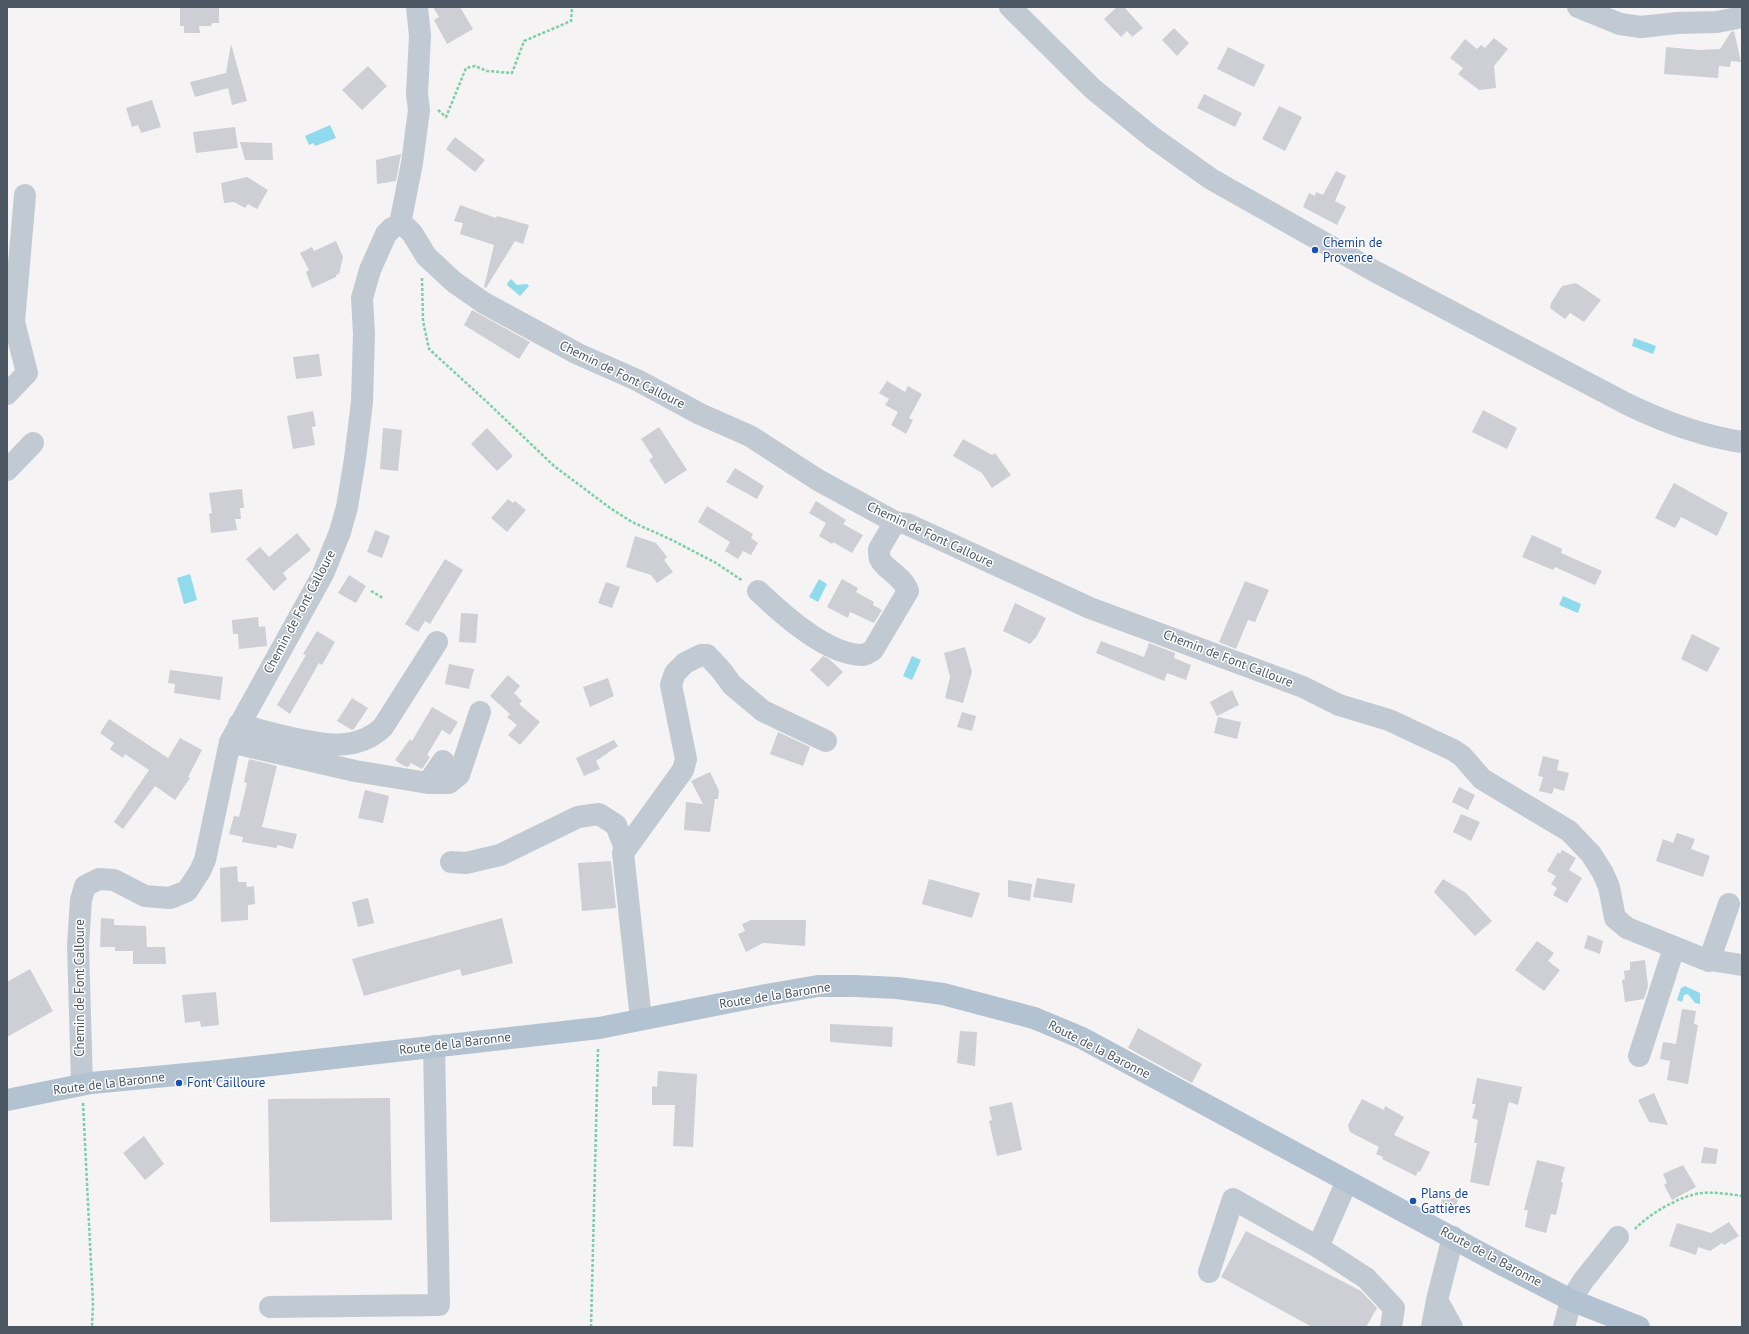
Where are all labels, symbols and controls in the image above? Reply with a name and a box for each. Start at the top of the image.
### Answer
place label: Chemin de Provence [1323,235,1382,266]
marker: Chemin de Provence [1310,245,1320,255]
street label: Chemin de Font Calloure [557,338,687,412]
street label: Chemin de Font Calloure [864,499,996,571]
street label: Chemin de Font Calloure [261,548,339,676]
street label: Chemin de Font Calloure [1161,627,1295,691]
street label: Chemin de Font Calloure [72,919,88,1057]
street label: Route de la Baronne [718,979,832,1013]
street label: Route de la Baronne [1045,1018,1153,1082]
street label: Route de la Baronne [398,1029,512,1059]
street label: Route de la Baronne [52,1069,166,1099]
place label: Font Cailloure [187,1075,265,1091]
marker: Font Cailloure [174,1078,184,1088]
place label: Plans de Gattières [1421,1186,1471,1217]
marker: Plans de Gattières [1408,1196,1418,1206]
street label: Route de la Baronne [1438,1224,1544,1290]

